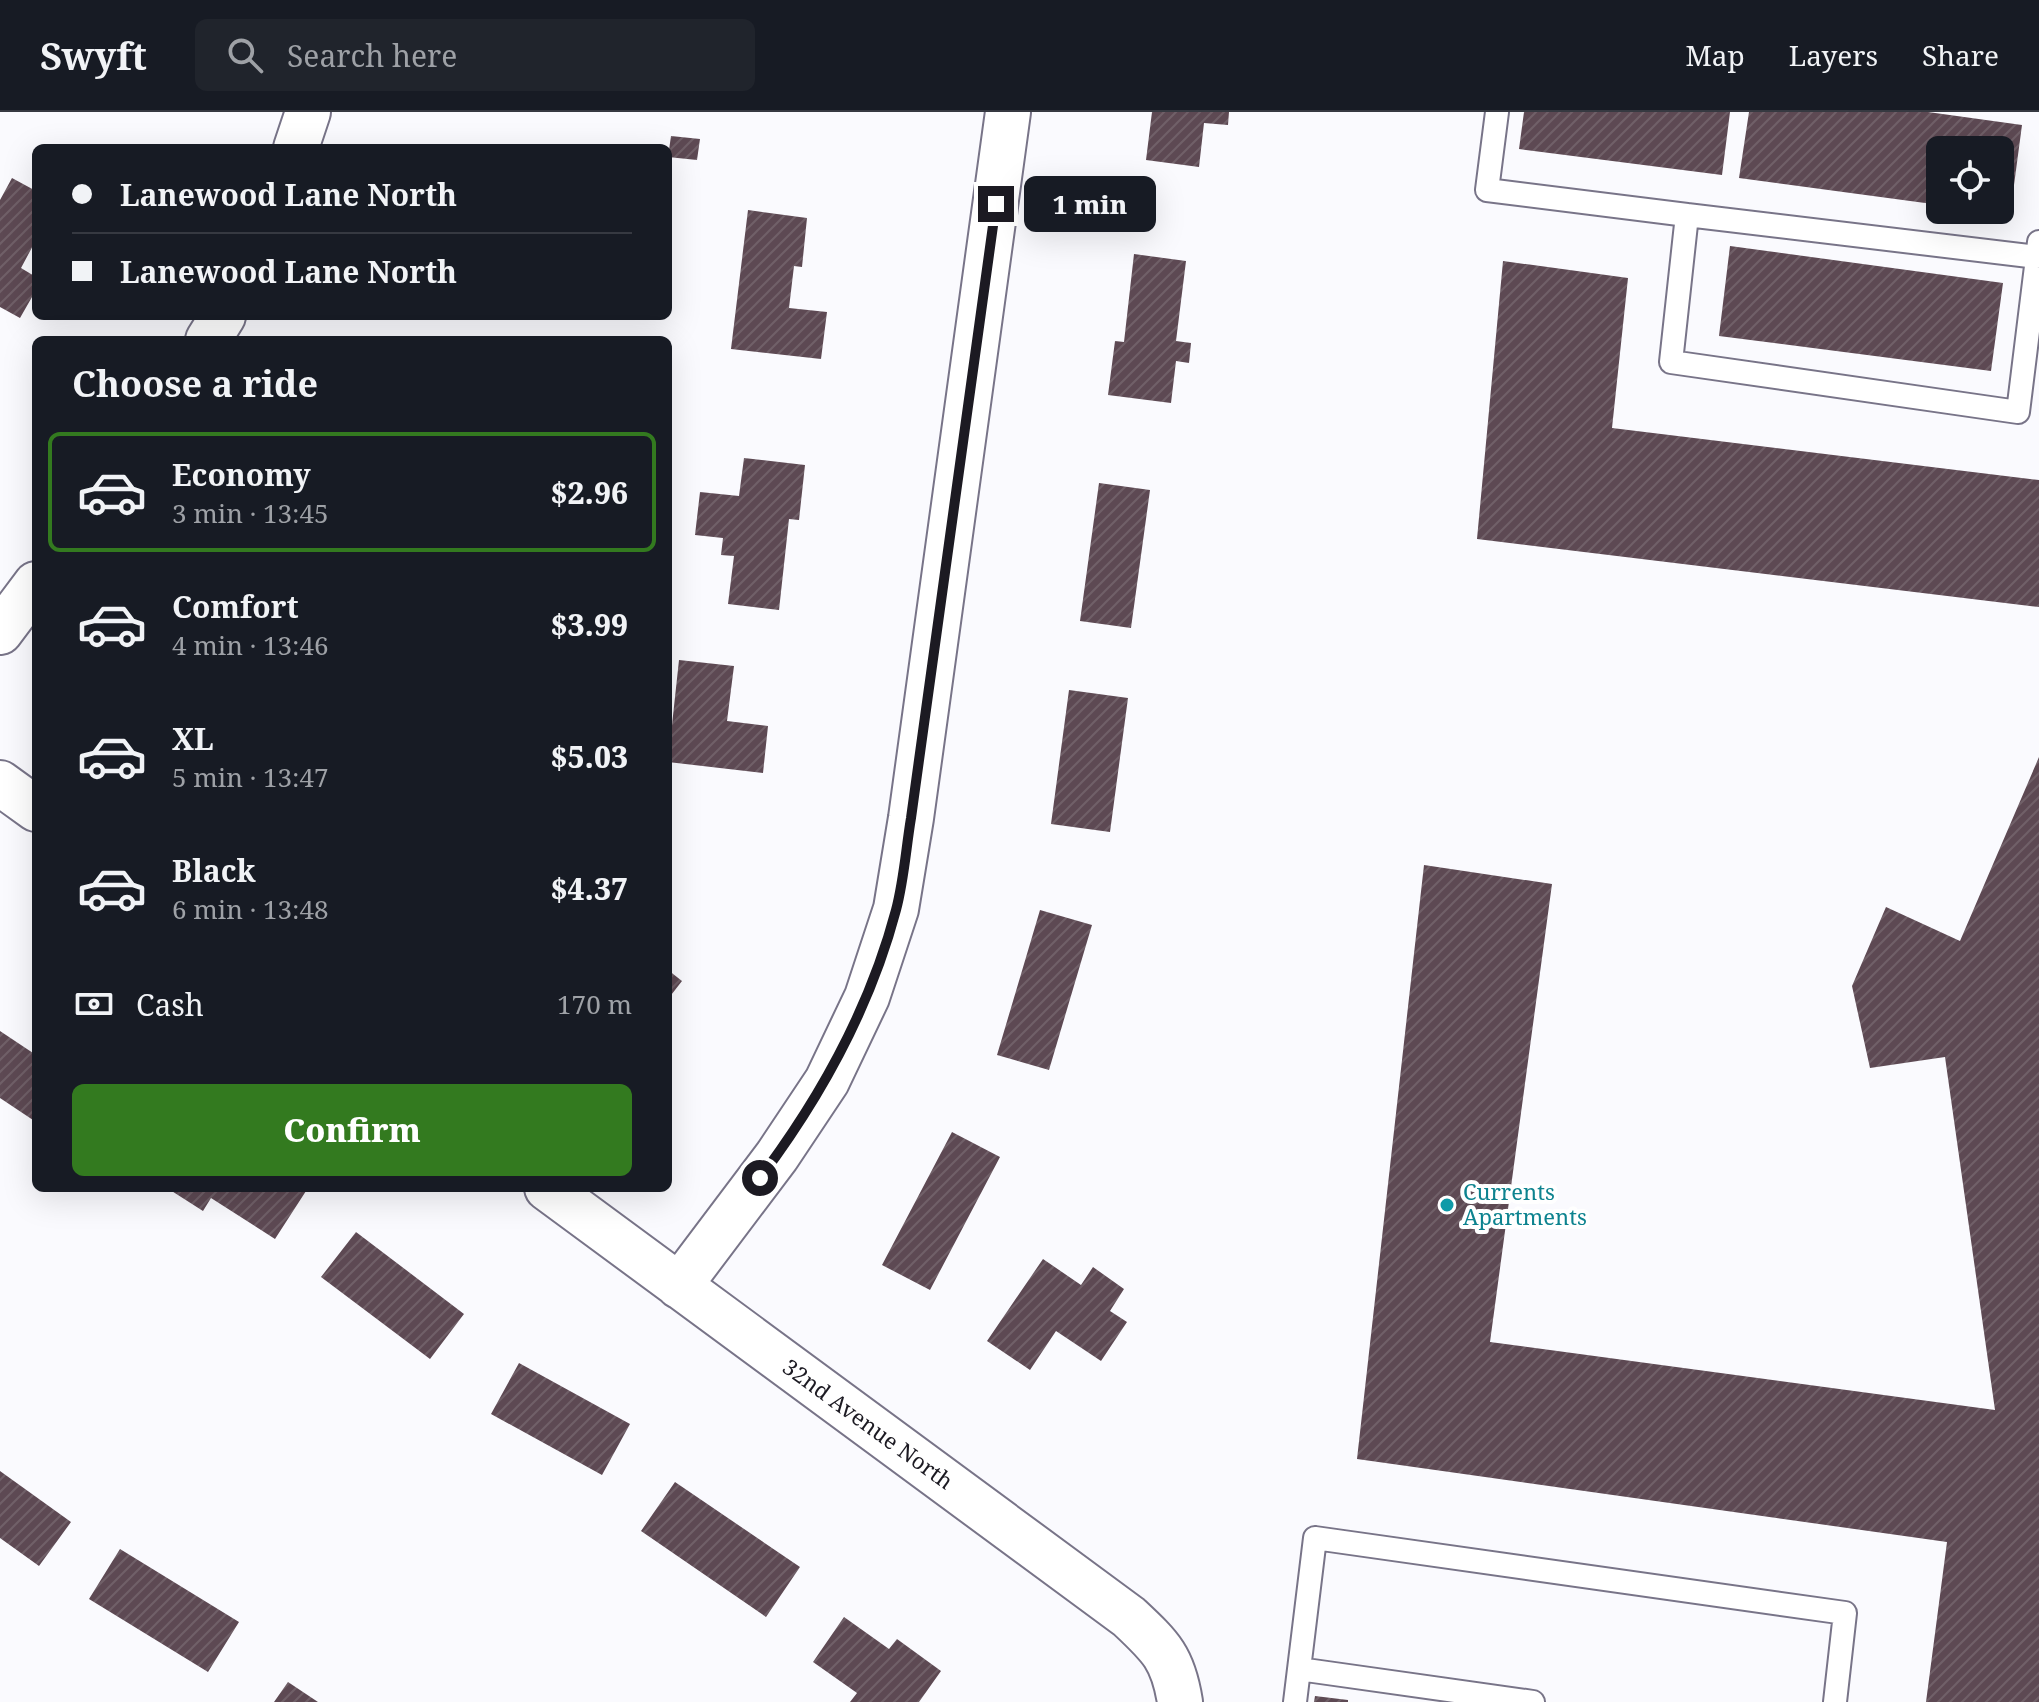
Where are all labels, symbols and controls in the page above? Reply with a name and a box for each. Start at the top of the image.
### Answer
search box [195,19,755,91]
text: Swyft [40,29,147,81]
icon: search [223,33,267,77]
text: Search here [287,35,457,76]
text: Map [1686,36,1745,74]
text: Layers [1789,36,1878,74]
text: Share [1922,36,1999,74]
map controls [1926,136,2014,224]
button: locate [1926,136,2014,224]
text: Lanewood Lane North [120,174,457,215]
callout: 1 min [1024,176,1156,232]
route end [978,186,1014,222]
text: 1 min [1053,186,1127,222]
text: Lanewood Lane North [120,251,457,292]
text: Choose a ride [72,359,318,408]
text: Economy [172,454,311,495]
icon: car [76,456,148,528]
text: $2.96 [551,472,628,513]
text: 3 min · 13:45 [172,495,329,531]
text: Comfort [172,586,299,627]
icon: car [76,588,148,660]
text: $3.99 [551,604,628,645]
text: 4 min · 13:46 [172,627,329,663]
text: XL [172,718,214,759]
icon: car [76,720,148,792]
text: $5.03 [551,736,628,777]
text: 5 min · 13:47 [172,759,329,795]
text: Black [172,850,256,891]
icon: car [76,852,148,924]
text: $4.37 [551,868,628,909]
text: 6 min · 13:48 [172,891,329,927]
icon: cash [72,982,116,1026]
text: Cash [136,984,204,1025]
text: 170 m [557,986,632,1022]
button: Confirm [72,1084,632,1176]
route start [742,1160,778,1196]
place label: Currents Apartments [1463,1176,1587,1231]
marker: Currents Apartments [1438,1196,1456,1214]
street label: 32nd Avenue North [777,1351,960,1495]

